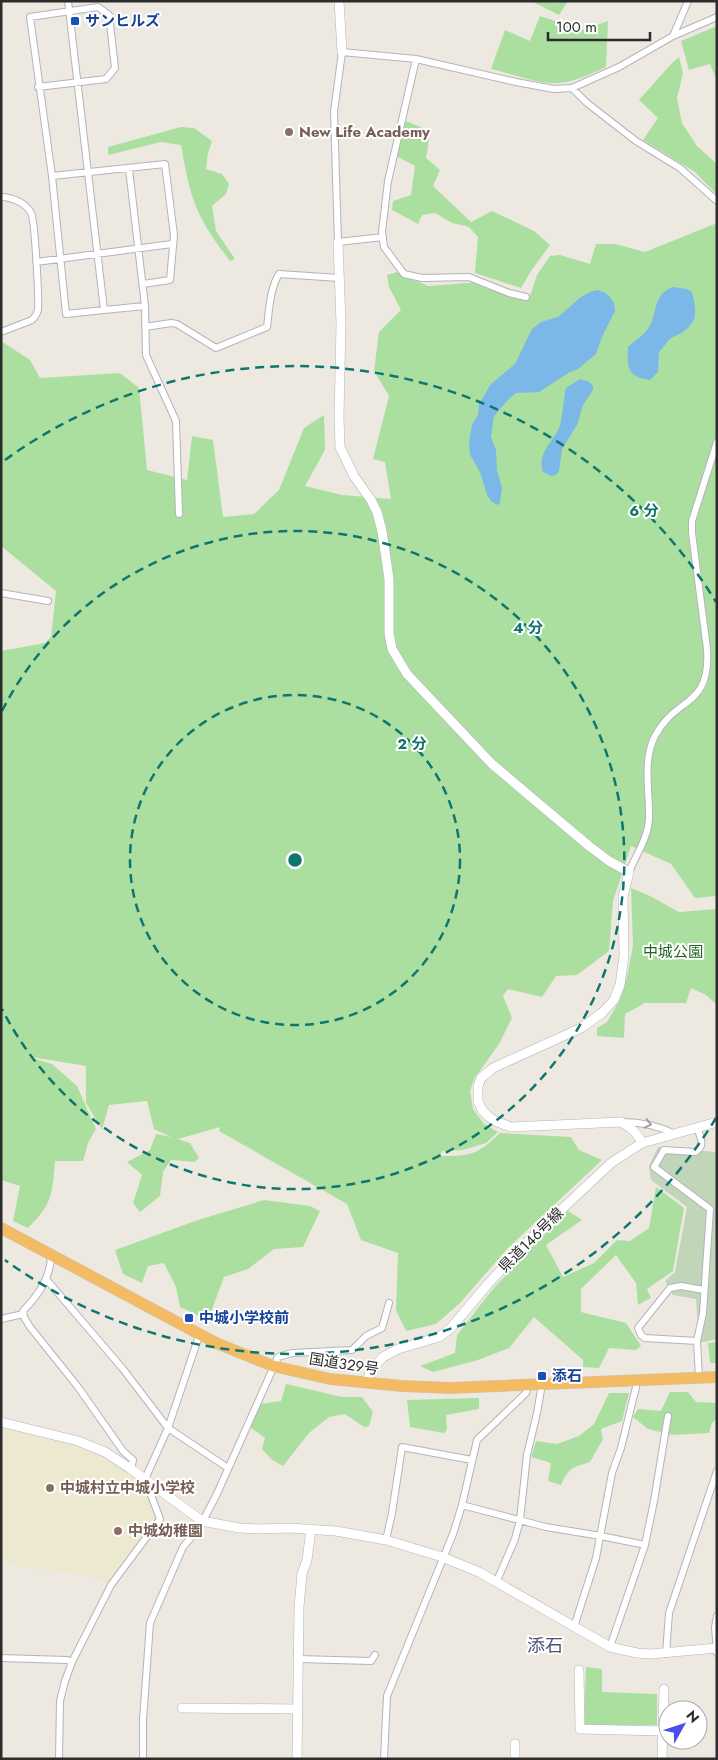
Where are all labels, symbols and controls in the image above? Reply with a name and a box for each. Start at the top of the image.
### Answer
place label: サンヒルズ [85,10,160,32]
scale bar [548,10,650,42]
marker: サンヒルズ [69,15,81,27]
text: 100 m [556,16,597,38]
place label: New Life Academy [299,121,430,143]
marker: New Life Academy [283,126,295,138]
text: 6 分 [629,500,659,522]
text: 4 分 [513,617,543,639]
text: 2 分 [397,733,427,755]
centre of rings [286,851,304,869]
park label: 中城公園 [643,941,703,963]
one-way arrow [644,1118,653,1129]
street label: 県道146号線 [493,1202,569,1278]
place label: 中城小学校前 [199,1307,289,1329]
marker: 中城小学校前 [183,1312,195,1324]
street label: 国道329号 [308,1348,380,1380]
place label: 添石 [552,1365,582,1387]
marker: 添石 [536,1370,548,1382]
place label: 中城村立中城小学校 [60,1477,195,1499]
marker: 中城村立中城小学校 [44,1482,56,1494]
place label: 中城幼稚園 [128,1520,203,1542]
marker: 中城幼稚園 [112,1525,124,1537]
district label: 添石 [527,1633,563,1659]
north arrow [658,1700,708,1750]
text: N [682,1706,704,1727]

